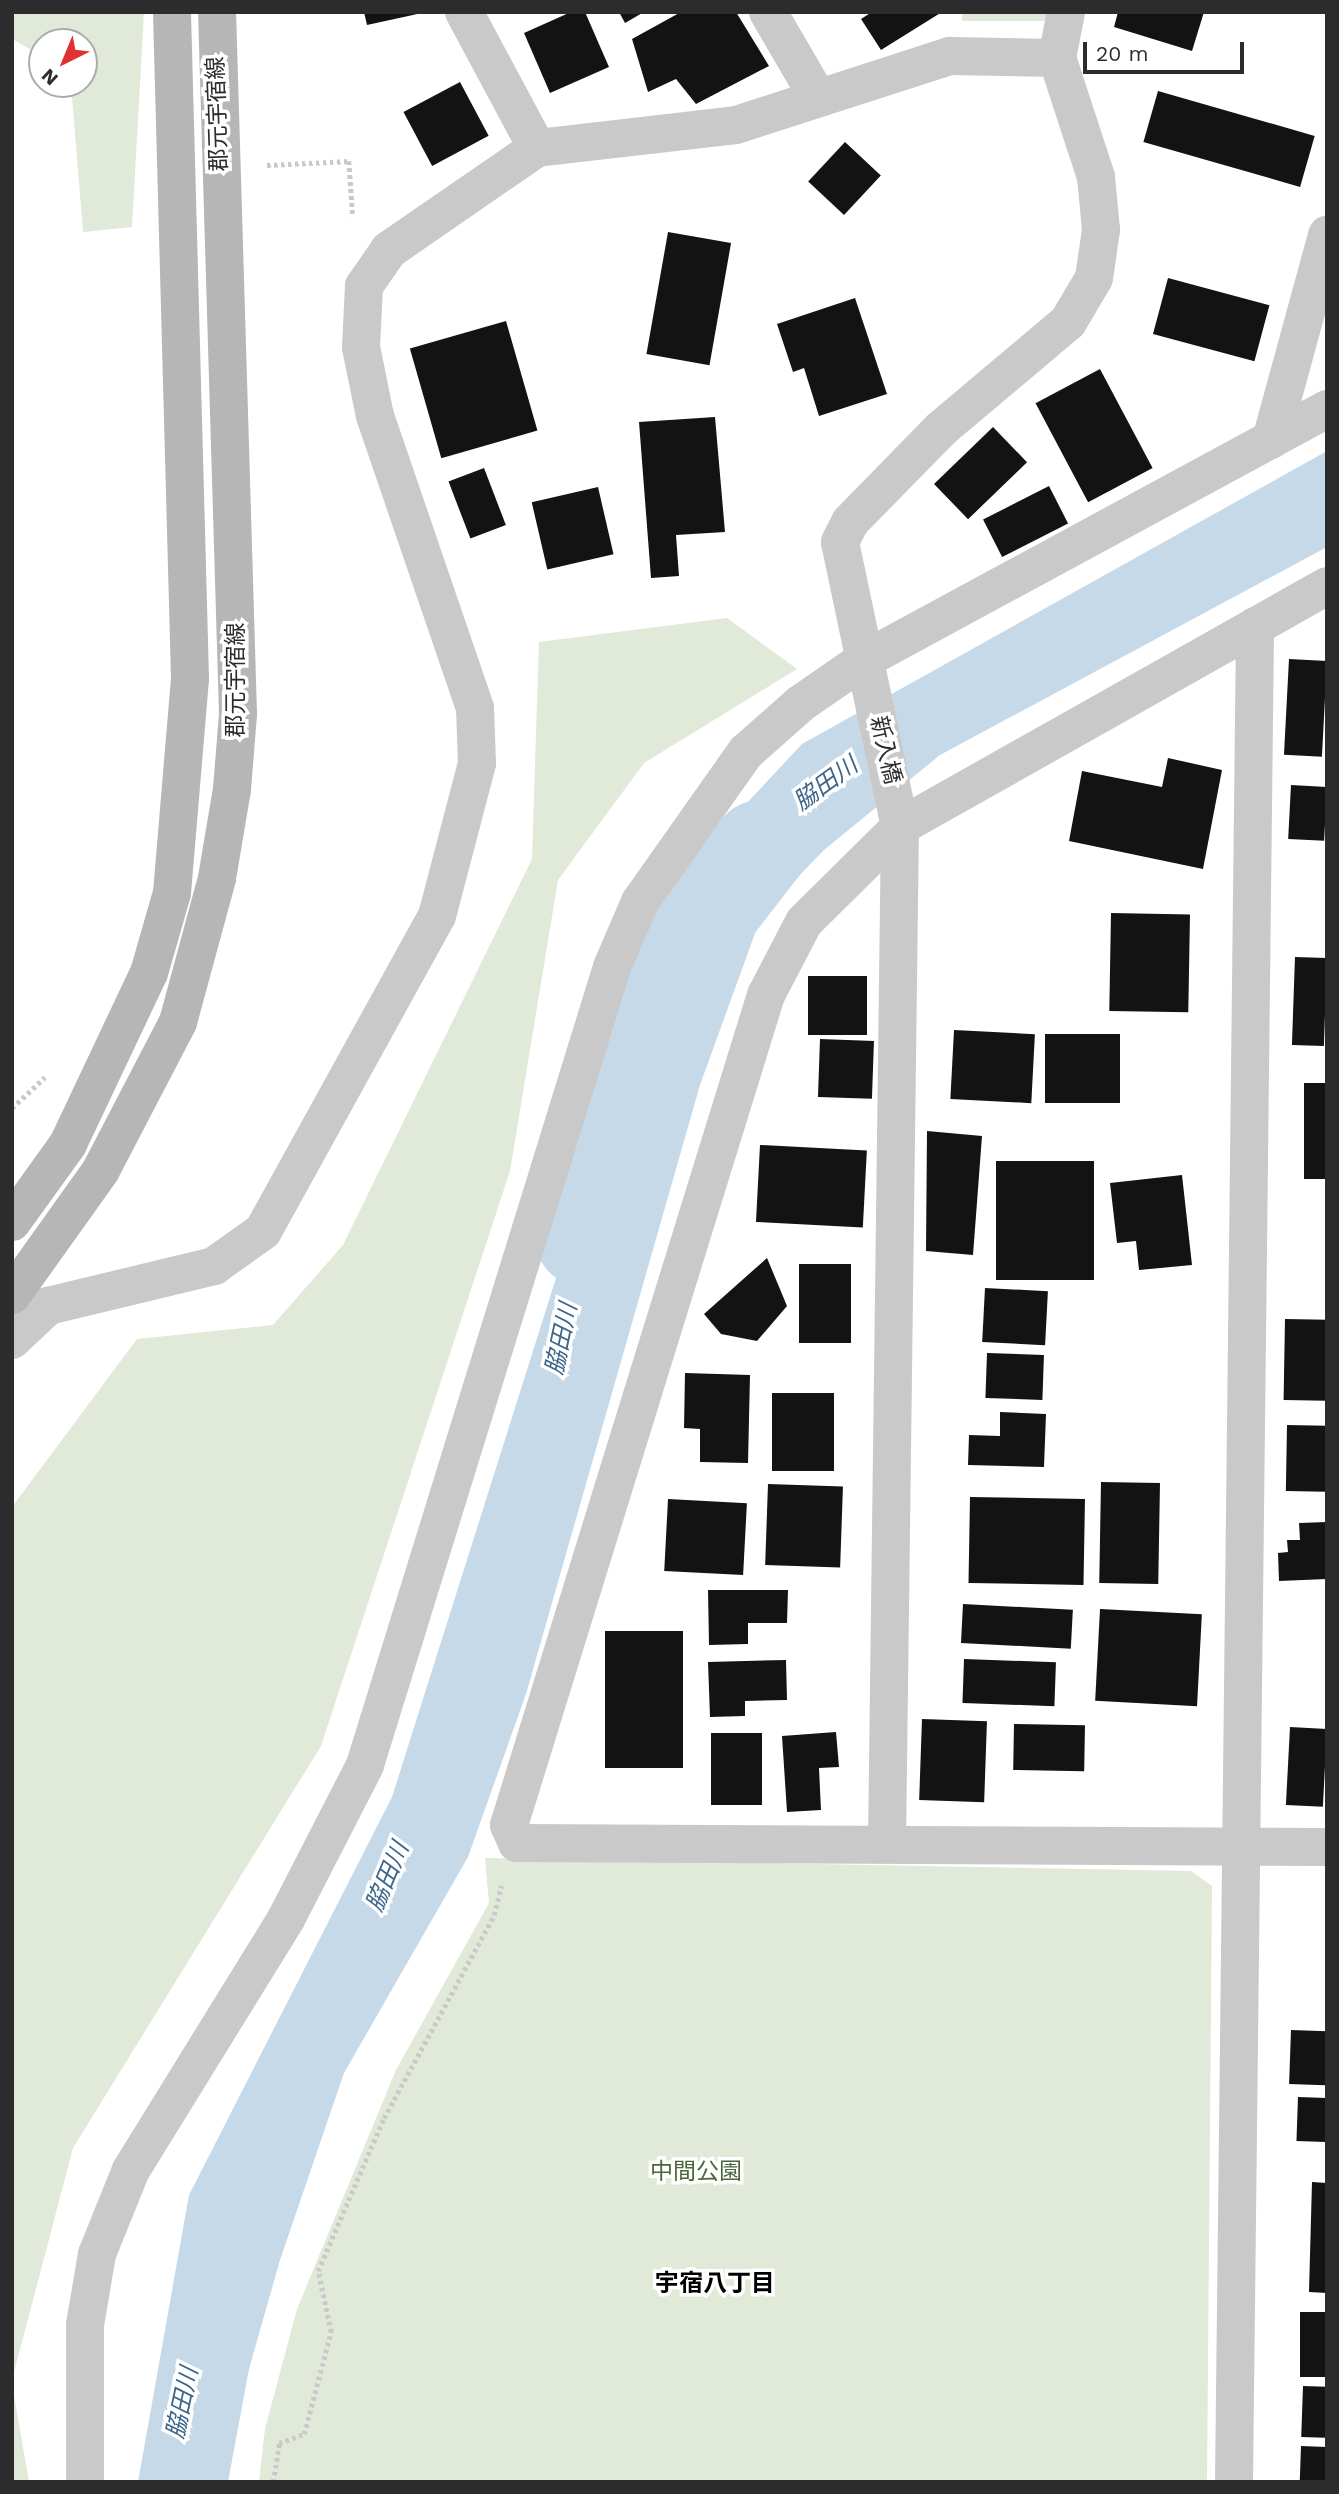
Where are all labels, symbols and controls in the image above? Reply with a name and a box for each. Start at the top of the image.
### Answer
north arrow [28,28,98,98]
scale bar [1087,28,1248,72]
text: 20 m [1096,41,1148,66]
street label: 郡元宇宿線 [202,56,234,172]
text: N [37,64,63,90]
street label: 郡元宇宿線 [222,623,250,737]
street label: 新入橋 [864,713,906,787]
water label: 脇田川 [788,751,864,817]
water label: 脇田川 [540,1301,584,1377]
water label: 脇田川 [361,1838,415,1916]
park label: 中間公園 [650,2158,742,2186]
district label: 宇宿八丁目 [655,2270,775,2298]
water label: 脇田川 [161,2365,205,2441]

